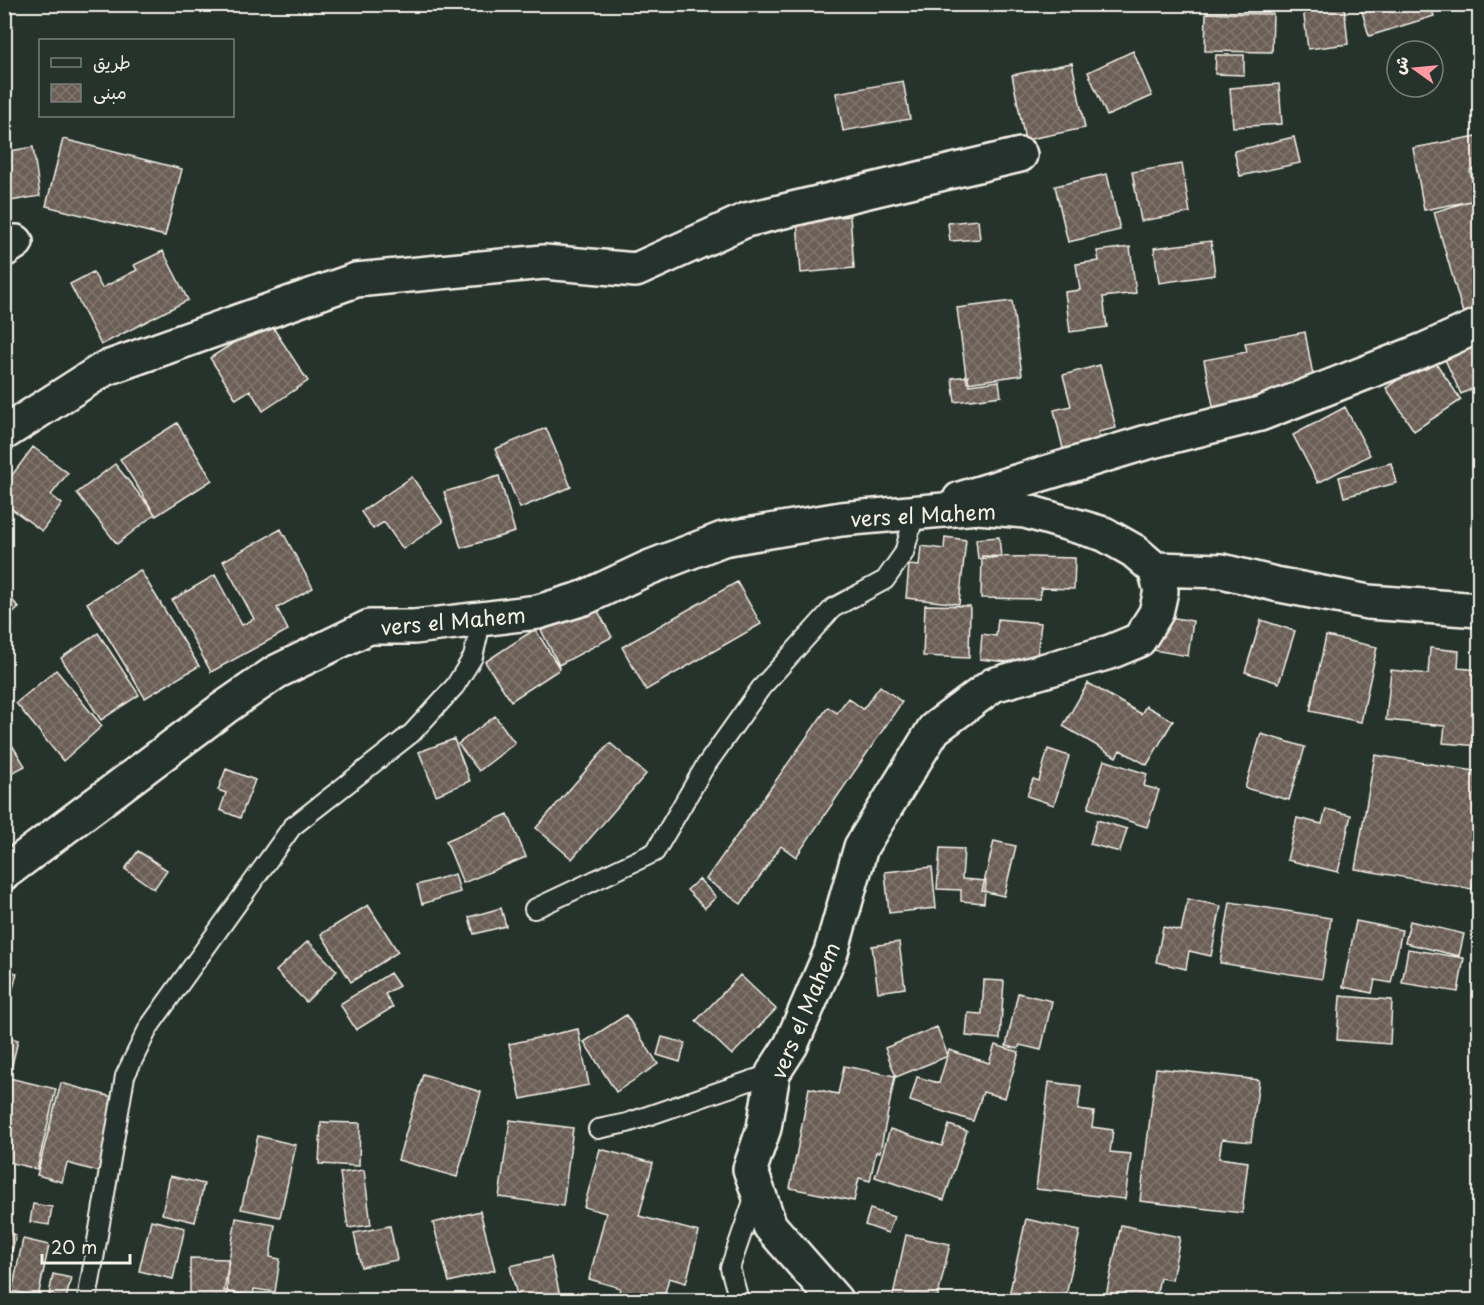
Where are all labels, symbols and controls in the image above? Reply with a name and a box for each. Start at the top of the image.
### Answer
legend [39,39,234,117]
north arrow [1385,39,1445,99]
text: طريق [93,48,131,75]
text: ش [1386,53,1413,76]
text: مبنى [93,78,127,105]
street label: vers el Mahem [849,494,997,534]
street label: vers el Mahem [379,598,527,642]
street label: vers el Mahem [761,937,847,1083]
scale bar [42,1227,130,1265]
text: 20 m [51,1233,97,1260]

